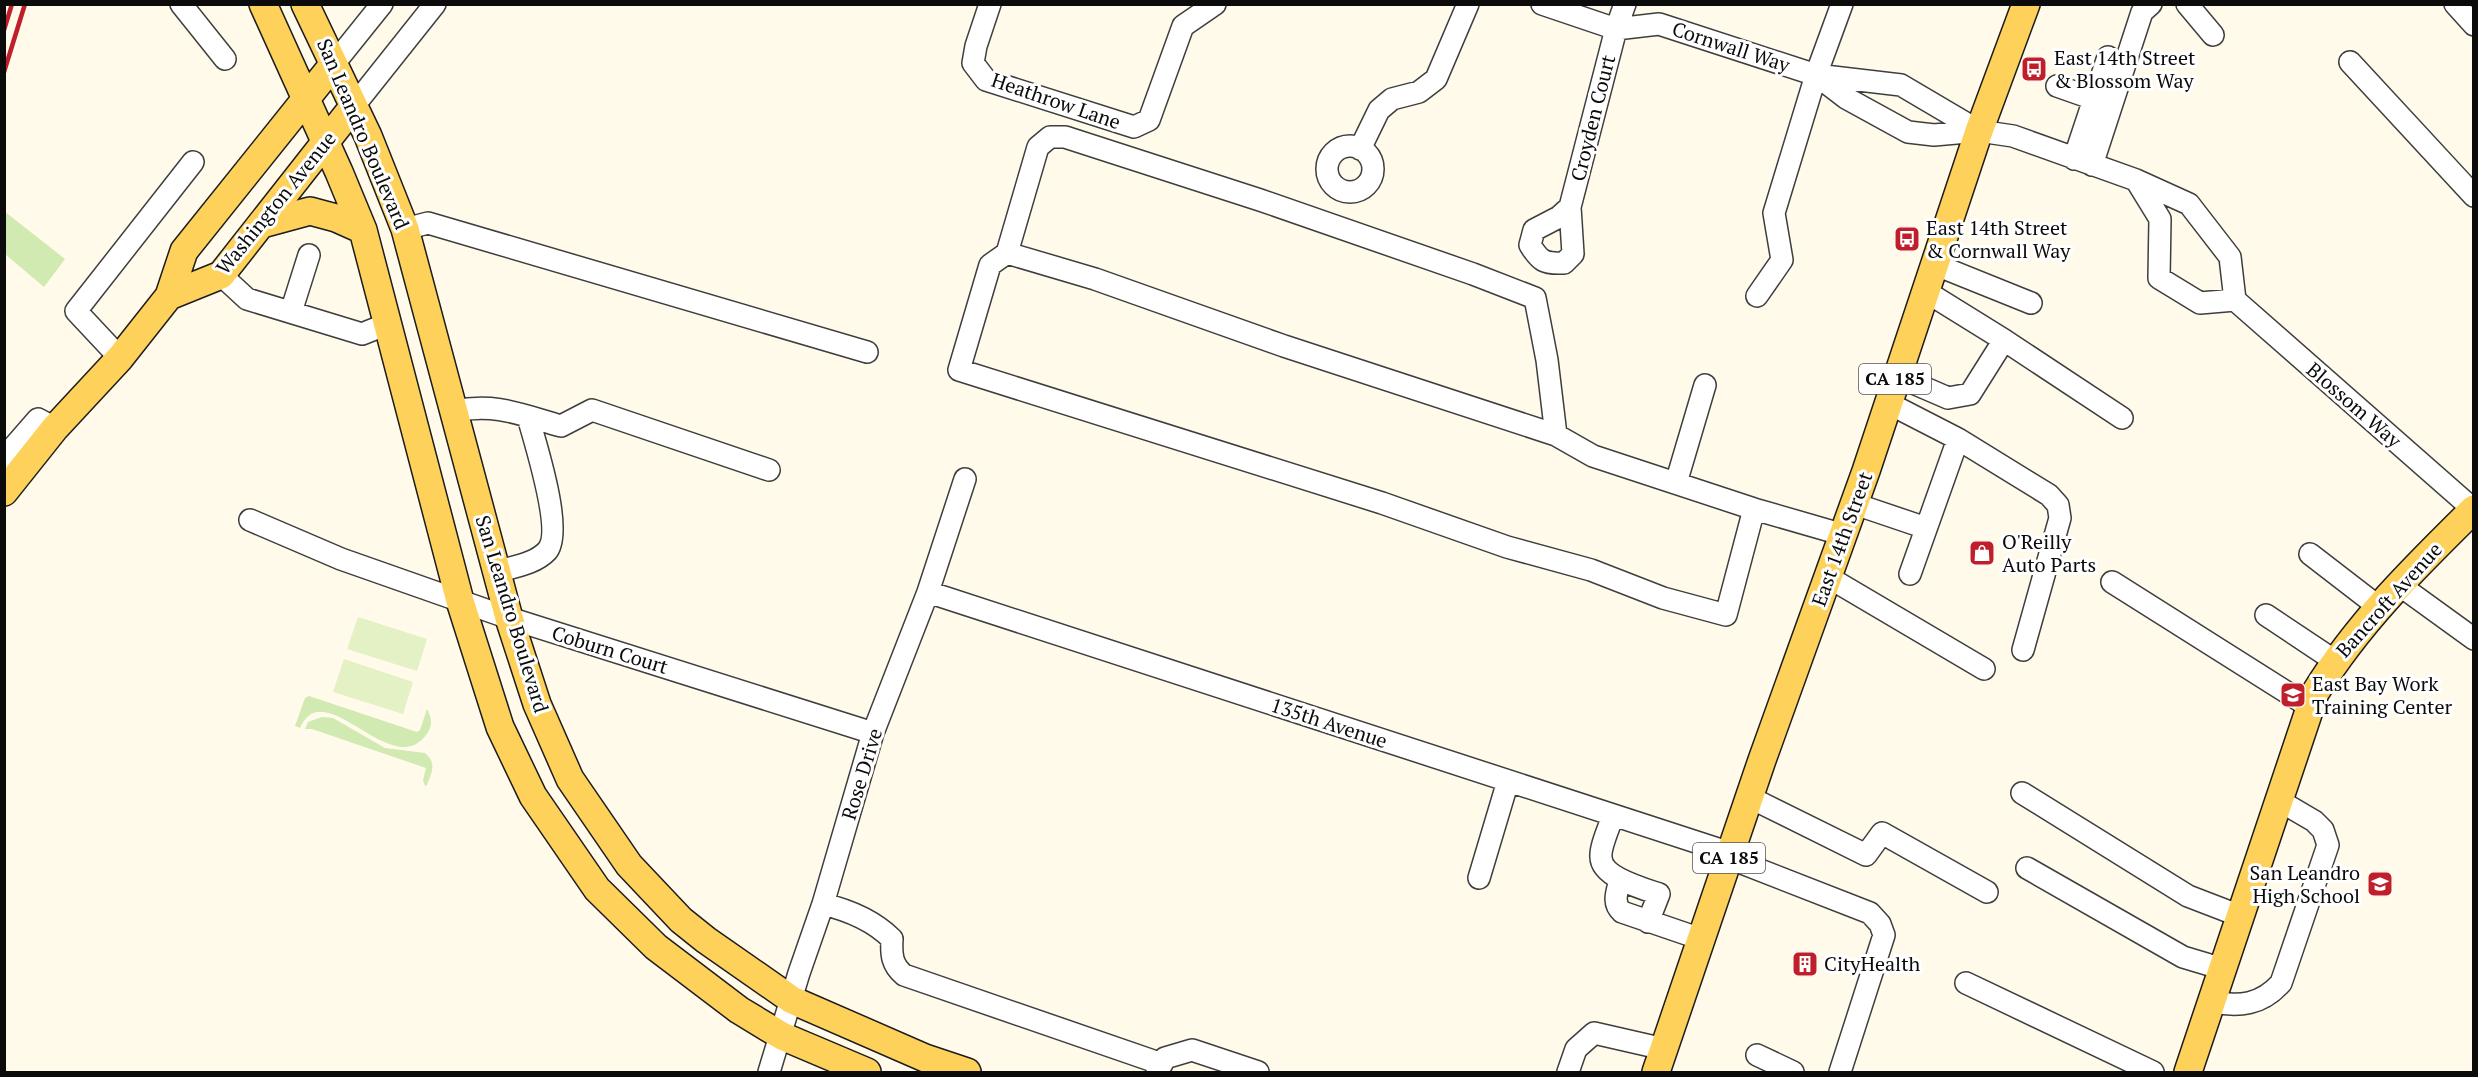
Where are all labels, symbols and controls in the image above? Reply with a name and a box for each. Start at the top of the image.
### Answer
street label: Cornwall Way [1669,15,1794,79]
street label: San Leandro Boulevard [311,34,416,233]
place label: East 14th Street & Blossom Way [2054,44,2196,94]
street label: Croyden Court [1564,51,1621,184]
bus stop icon: East 14th Street & Blossom Way [2019,54,2049,84]
street label: Heathrow Lane [988,66,1124,135]
street label: Washington Avenue [210,126,342,280]
place label: East 14th Street & Cornwall Way [1926,214,2071,264]
bus stop icon: East 14th Street & Cornwall Way [1892,224,1922,254]
street label: Blossom Way [2301,356,2408,454]
road number: CA 185 [1859,364,1931,394]
street label: East 14th Street [1805,467,1879,610]
street label: San Leandro Boulevard [470,512,555,716]
place label: O'Reilly Auto Parts [2002,528,2096,578]
street label: Bancroft Avenue [2330,536,2448,663]
shop icon: O'Reilly Auto Parts [1967,538,1997,568]
street label: Coburn Court [549,619,672,680]
place label: East Bay Work Training Center [2312,670,2453,720]
school or university icon: East Bay Work Training Center [2278,680,2308,710]
street label: 135th Avenue [1267,691,1391,754]
street label: Rose Drive [835,725,888,823]
road number: CA 185 [1693,843,1765,873]
place label: San Leandro High School [2250,859,2360,909]
school or university icon: San Leandro High School [2365,869,2395,899]
building icon: CityHealth [1790,949,1820,979]
place label: CityHealth [1824,950,1921,977]

